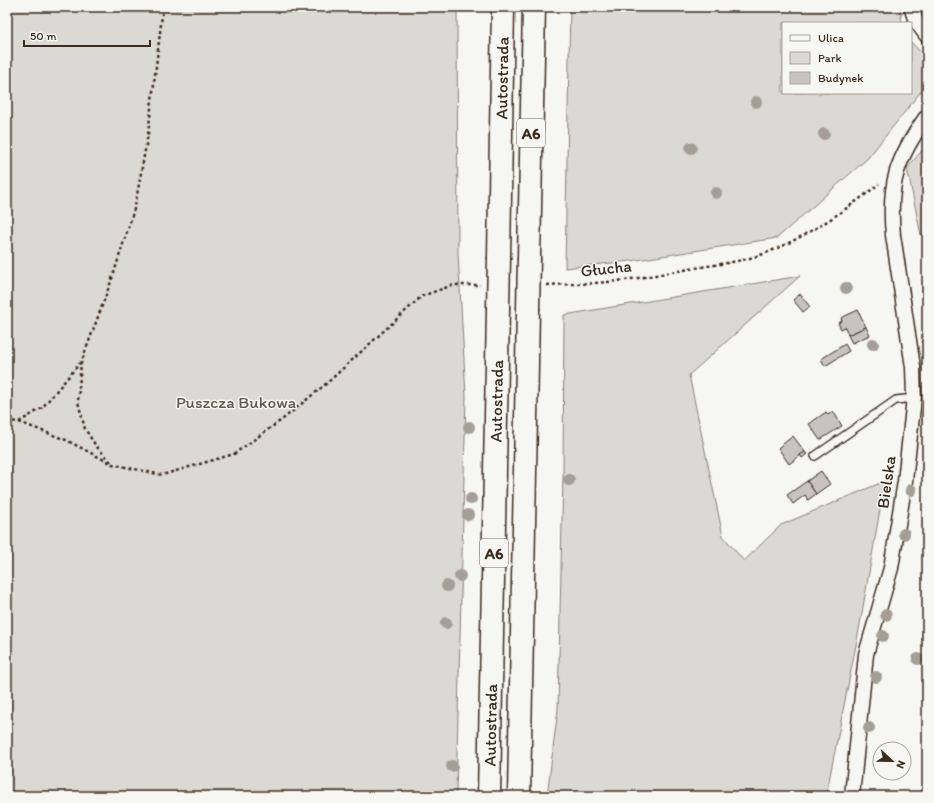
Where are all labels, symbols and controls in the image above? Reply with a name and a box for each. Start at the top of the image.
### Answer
scale bar [24,22,150,48]
legend [782,22,912,94]
text: 50 m [30,29,56,43]
text: Ulica [818,31,844,45]
street label: Autostrada [491,36,513,120]
text: Park [818,51,842,65]
text: Budynek [818,71,864,85]
road number: A6 [517,119,545,147]
street label: Głucha [580,255,632,281]
street label: Autostrada [486,359,507,443]
park label: Puszcza Bukowa [176,392,296,412]
street label: Bielska [872,454,900,510]
road number: A6 [480,539,508,567]
street label: Autostrada [480,683,501,767]
north arrow [872,741,912,781]
text: N [893,759,908,770]

